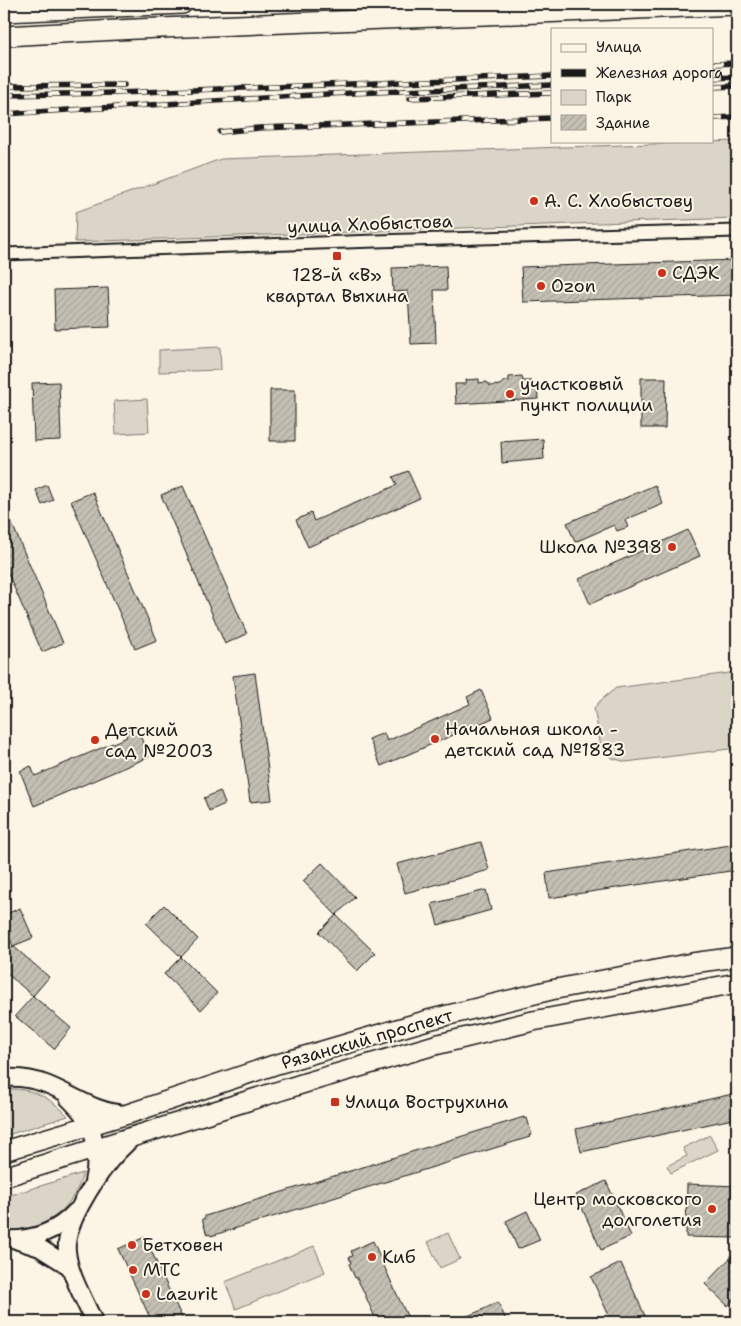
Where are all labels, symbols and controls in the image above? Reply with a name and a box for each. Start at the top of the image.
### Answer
legend [551,28,714,142]
text: Улица [596,37,642,57]
text: Железная дорога [596,63,724,83]
text: Парк [596,87,632,107]
text: Здание [596,113,650,133]
place label: А. С. Хлобыстову [544,189,693,213]
marker: А. С. Хлобыстову [528,195,540,207]
street label: улица Хлобыстова [287,209,453,239]
marker: 128-й «В» квартал Выхина [331,250,343,262]
place label: СДЭК [672,261,720,285]
place label: 128-й «В» квартал Выхина [266,263,408,308]
marker: СДЭК [656,267,668,279]
place label: Ozon [551,274,596,298]
marker: Ozon [535,280,547,292]
place label: участковый пункт полиции [520,372,653,417]
marker: участковый пункт полиции [504,388,516,400]
place label: Школа №398 [539,535,662,559]
marker: Школа №398 [666,541,678,553]
place label: Начальная школа - детский сад №1883 [445,717,625,762]
place label: Детский сад №2003 [105,718,213,763]
marker: Начальная школа - детский сад №1883 [429,733,441,745]
marker: Детский сад №2003 [89,734,101,746]
street label: Рязанский проспект [278,1003,456,1075]
place label: Улица Вострухина [345,1090,508,1114]
marker: Улица Вострухина [329,1096,341,1108]
place label: Центр московского долголетия [533,1187,702,1232]
marker: Центр московского долголетия [706,1203,718,1215]
place label: Бетховен [142,1233,223,1257]
marker: Бетховен [126,1239,138,1251]
place label: Киб [382,1245,416,1269]
marker: Киб [366,1251,378,1263]
place label: МТС [143,1258,181,1282]
marker: МТС [127,1264,139,1276]
place label: Lazurit [156,1282,218,1306]
marker: Lazurit [140,1288,152,1300]

